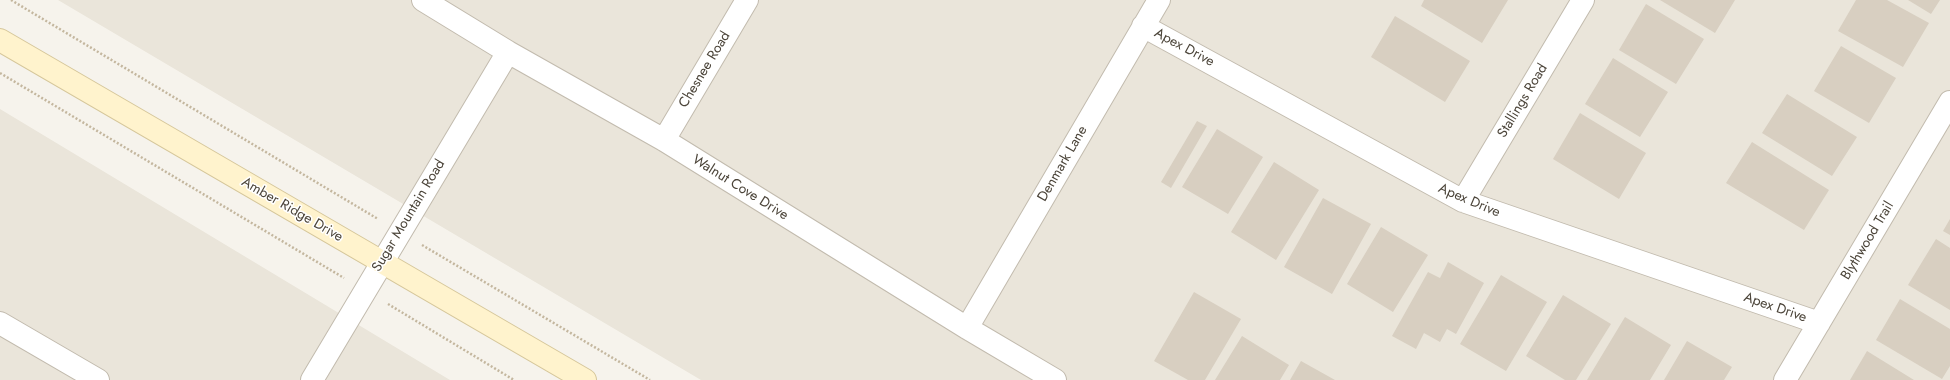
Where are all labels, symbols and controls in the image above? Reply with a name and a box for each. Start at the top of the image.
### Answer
street label: Apex Drive [1151,25,1217,71]
street label: Chesnee Road [676,29,734,111]
street label: Stallings Road [1494,61,1552,141]
street label: Denmark Lane [1035,123,1091,205]
street label: Walnut Cove Drive [689,152,791,224]
street label: Sugar Mountain Road [369,157,449,275]
street label: Amber Ridge Drive [238,174,346,246]
street label: Apex Drive [1436,180,1502,222]
street label: Blythwood Trail [1838,199,1898,283]
street label: Apex Drive [1741,289,1809,327]

